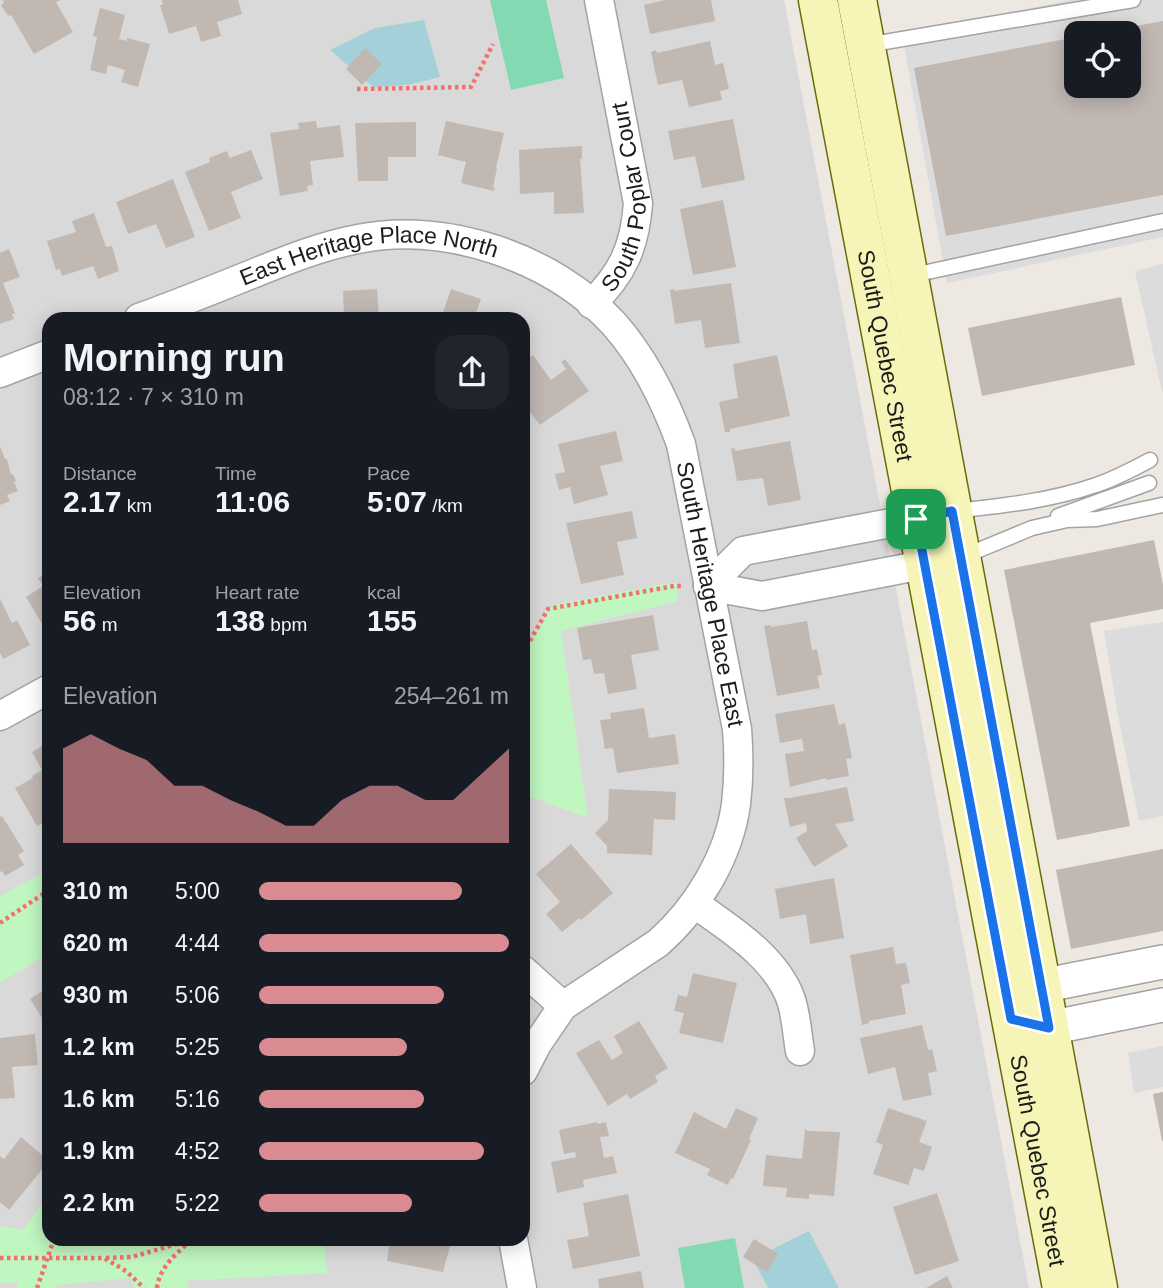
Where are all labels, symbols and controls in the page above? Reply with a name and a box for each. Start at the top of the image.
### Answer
map controls [1064,21,1141,98]
button: locate [1064,21,1141,98]
street label: South Poplar Court [596,99,651,297]
street label: East Heritage Place North [236,221,502,291]
street label: South Quebec Street [853,248,918,464]
button: share [435,335,509,409]
text: Morning run [63,337,285,379]
text: 08:12 · 7 × 310 m [63,384,244,410]
street label: South Heritage Place East [672,459,749,730]
text: Distance [63,463,137,484]
text: Time [215,463,257,484]
text: Pace [367,463,410,484]
text: 2.17 [63,485,121,518]
text: 11:06 [215,485,290,518]
text: 5:07 [367,485,427,518]
pin [886,489,946,549]
text: km [121,495,152,516]
text: /km [427,495,463,516]
icon: arrive [897,500,935,538]
text: Elevation [63,582,141,603]
text: Heart rate [215,582,299,603]
text: kcal [367,582,401,603]
text: 56 [63,604,96,637]
text: 138 [215,604,265,637]
text: 155 [367,604,417,637]
text: m [96,614,117,635]
text: bpm [265,614,307,635]
text: Elevation [63,683,158,709]
text: 254–261 m [394,683,509,709]
text: 310 m [63,878,128,904]
text: 5:00 [175,878,220,904]
text: 620 m [63,930,128,956]
text: 4:44 [175,930,220,956]
text: 930 m [63,982,128,1008]
text: 5:06 [175,982,220,1008]
text: 1.2 km [63,1034,135,1060]
text: 5:25 [175,1034,220,1060]
street label: South Quebec Street [1005,1052,1071,1269]
text: 1.6 km [63,1086,135,1112]
text: 5:16 [175,1086,220,1112]
text: 1.9 km [63,1138,135,1164]
text: 4:52 [175,1138,220,1164]
text: 2.2 km [63,1190,135,1216]
text: 5:22 [175,1190,220,1216]

